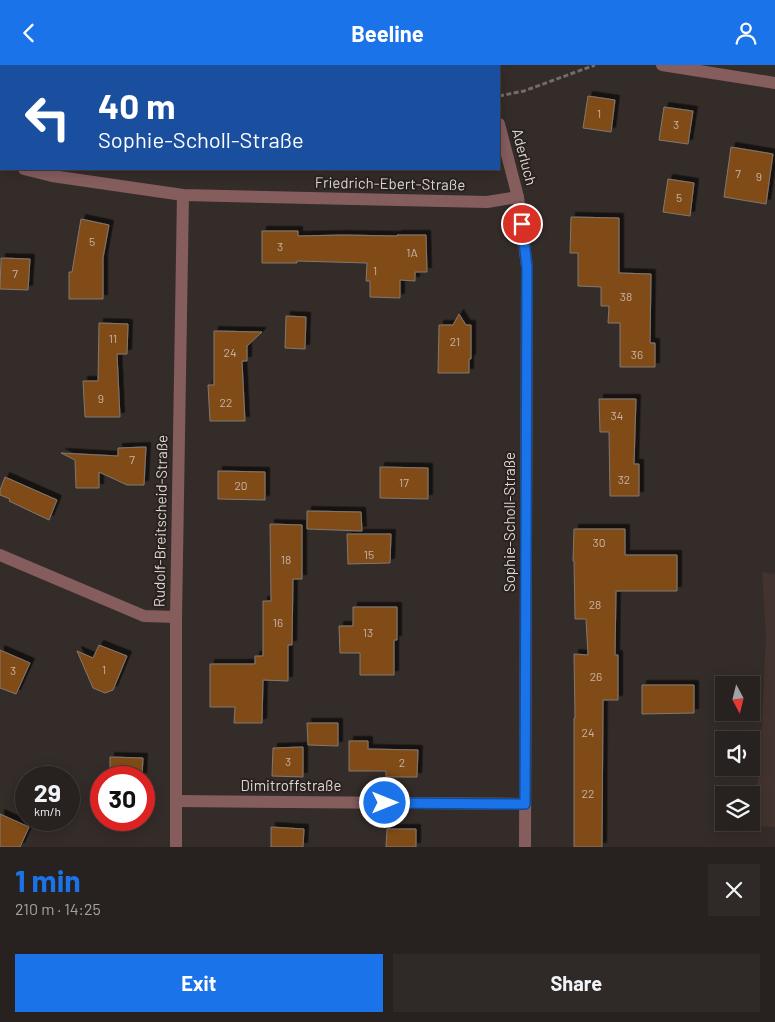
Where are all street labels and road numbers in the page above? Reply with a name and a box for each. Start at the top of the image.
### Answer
street label: Aderluch [509,126,541,187]
street label: Friedrich-Ebert-Straße [315,173,465,193]
street label: Rudolf-Breitscheid-Straße [149,435,171,607]
street label: Sophie-Scholl-Straße [500,452,518,592]
street label: Dimitroffstraße [241,776,341,794]

